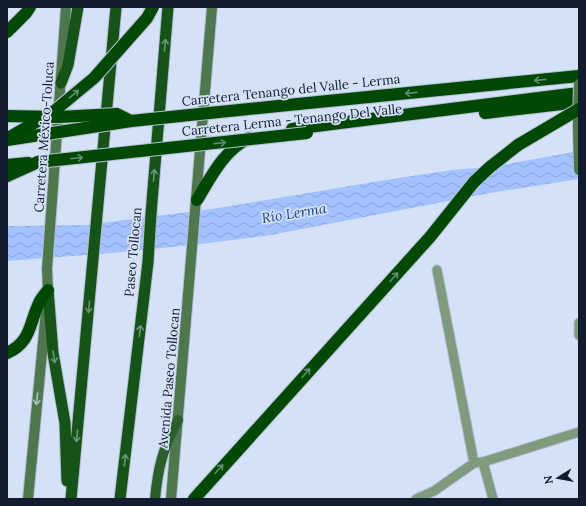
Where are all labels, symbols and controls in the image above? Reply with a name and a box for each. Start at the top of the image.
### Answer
one-way arrow [161,39,168,52]
street label: Carretera México-Toluca [30,61,58,213]
street label: Carretera Tenango del Valle - Lerma [181,70,401,110]
one-way arrow [534,76,547,83]
one-way arrow [405,89,418,96]
one-way arrow [69,90,80,99]
street label: Carretera Lerma - Tenango Del Valle [181,100,403,140]
one-way arrow [213,139,226,146]
one-way arrow [70,154,83,162]
one-way arrow [150,169,158,182]
water label: Río Lerma [260,199,328,227]
street label: Paseo Tollocan [121,206,145,298]
one-way arrow [389,272,399,282]
one-way arrow [85,300,92,313]
street label: Avenida Paseo Tollocan [154,307,184,450]
one-way arrow [136,325,144,338]
one-way arrow [50,350,58,363]
one-way arrow [302,368,311,378]
one-way arrow [34,392,41,405]
one-way arrow [73,429,80,442]
one-way arrow [121,454,129,467]
north arrow [538,458,578,498]
one-way arrow [214,465,223,475]
text: N [540,474,556,485]

